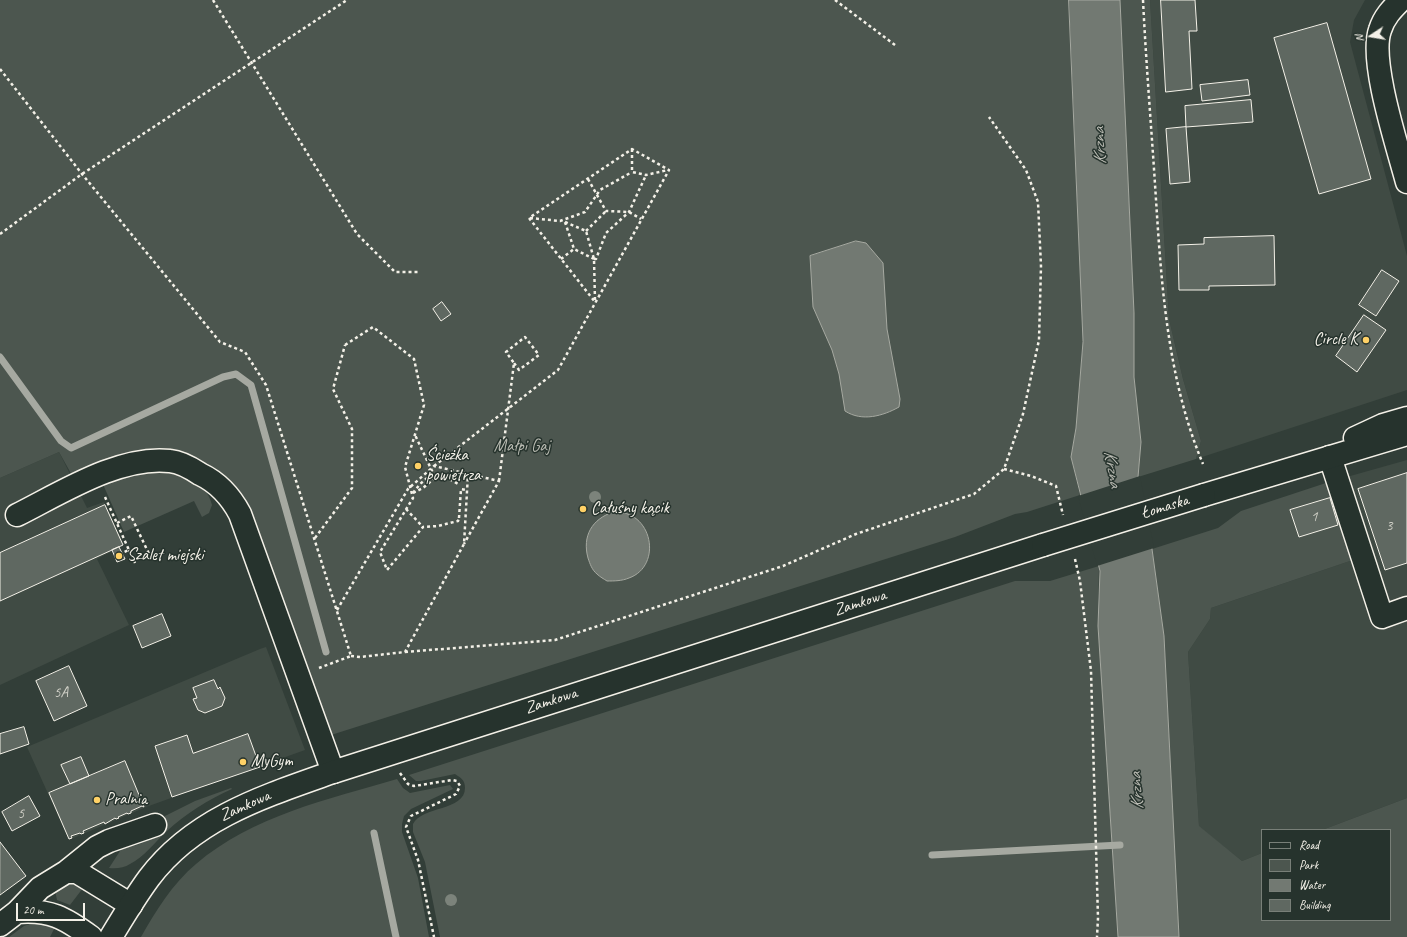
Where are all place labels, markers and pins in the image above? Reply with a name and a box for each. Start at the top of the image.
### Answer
place label: Circle K [1314,330,1358,350]
marker: Circle K [1361,335,1371,345]
place label: Ścieżka powietrza [426,446,480,486]
marker: Ścieżka powietrza [413,461,423,471]
place label: Całuśny kącik [591,499,669,519]
marker: Całuśny kącik [578,504,588,514]
place label: Szalet miejski [127,546,203,566]
marker: Szalet miejski [114,551,124,561]
place label: MyGym [251,752,293,772]
marker: MyGym [238,757,248,767]
place label: Pralnia [105,790,147,810]
marker: Pralnia [92,795,102,805]

